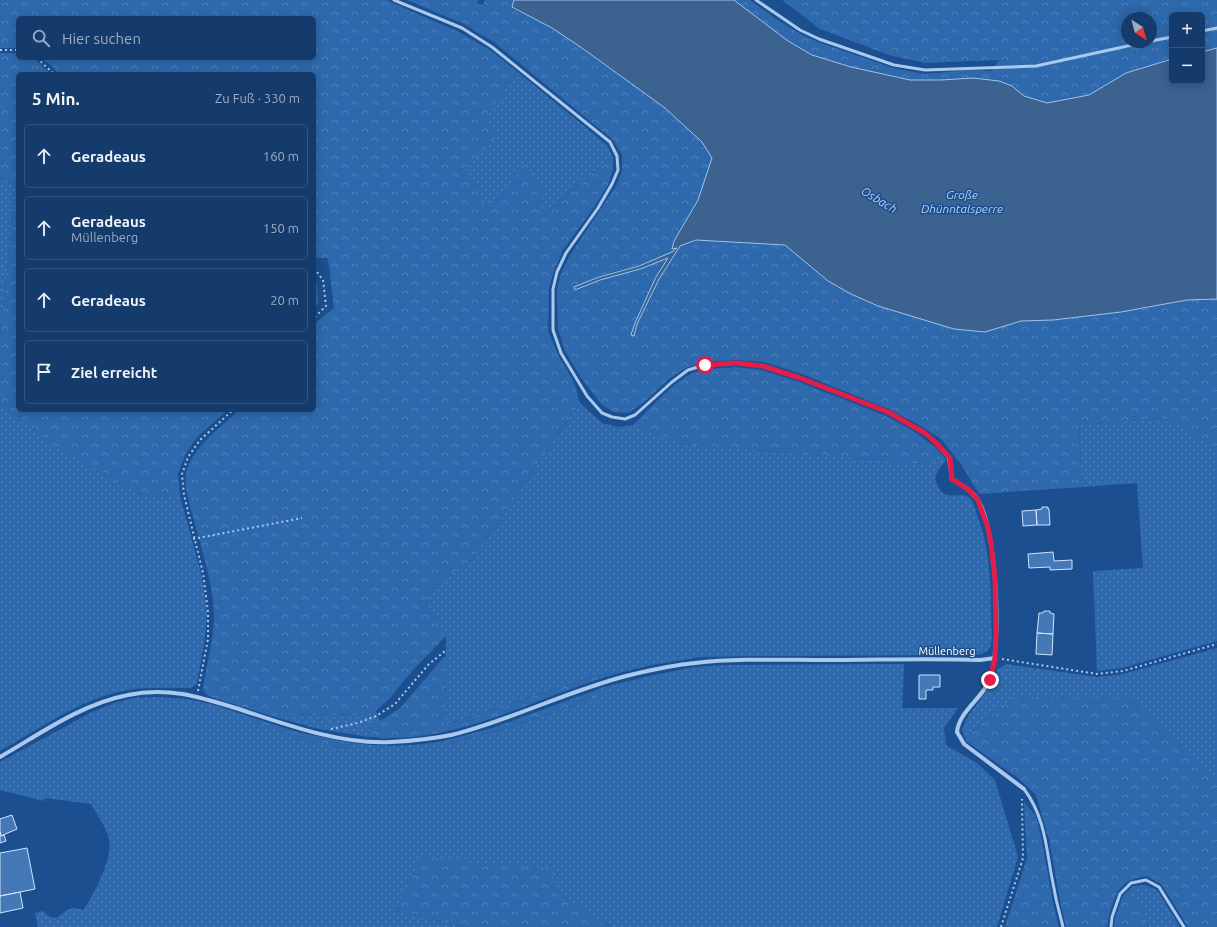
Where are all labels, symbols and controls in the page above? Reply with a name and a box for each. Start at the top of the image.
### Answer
north arrow [1121,12,1157,48]
map controls [1169,12,1205,84]
button: + [1169,12,1205,48]
search box [16,16,316,60]
icon: search [30,27,52,49]
text: Hier suchen [62,30,141,47]
button: − [1169,48,1205,84]
text: 5 Min. [32,89,80,108]
text: Zu Fuß · 330 m [215,91,300,105]
icon: ahead [33,145,55,167]
text: Geradeaus [71,148,146,165]
text: 160 m [263,149,299,163]
water label: Osbach [859,184,900,215]
water label: Große Dhünntalsperre [921,188,1003,215]
text: Geradeaus [71,213,146,230]
icon: ahead [33,217,55,239]
text: 150 m [263,221,299,235]
text: Müllenberg [71,230,138,244]
icon: ahead [33,289,55,311]
text: Geradeaus [71,292,146,309]
text: 20 m [270,293,299,307]
route start [696,356,714,374]
icon: arrive [33,361,55,383]
text: Ziel erreicht [71,364,157,381]
street label: Müllenberg [919,645,975,657]
route end [981,671,999,689]

